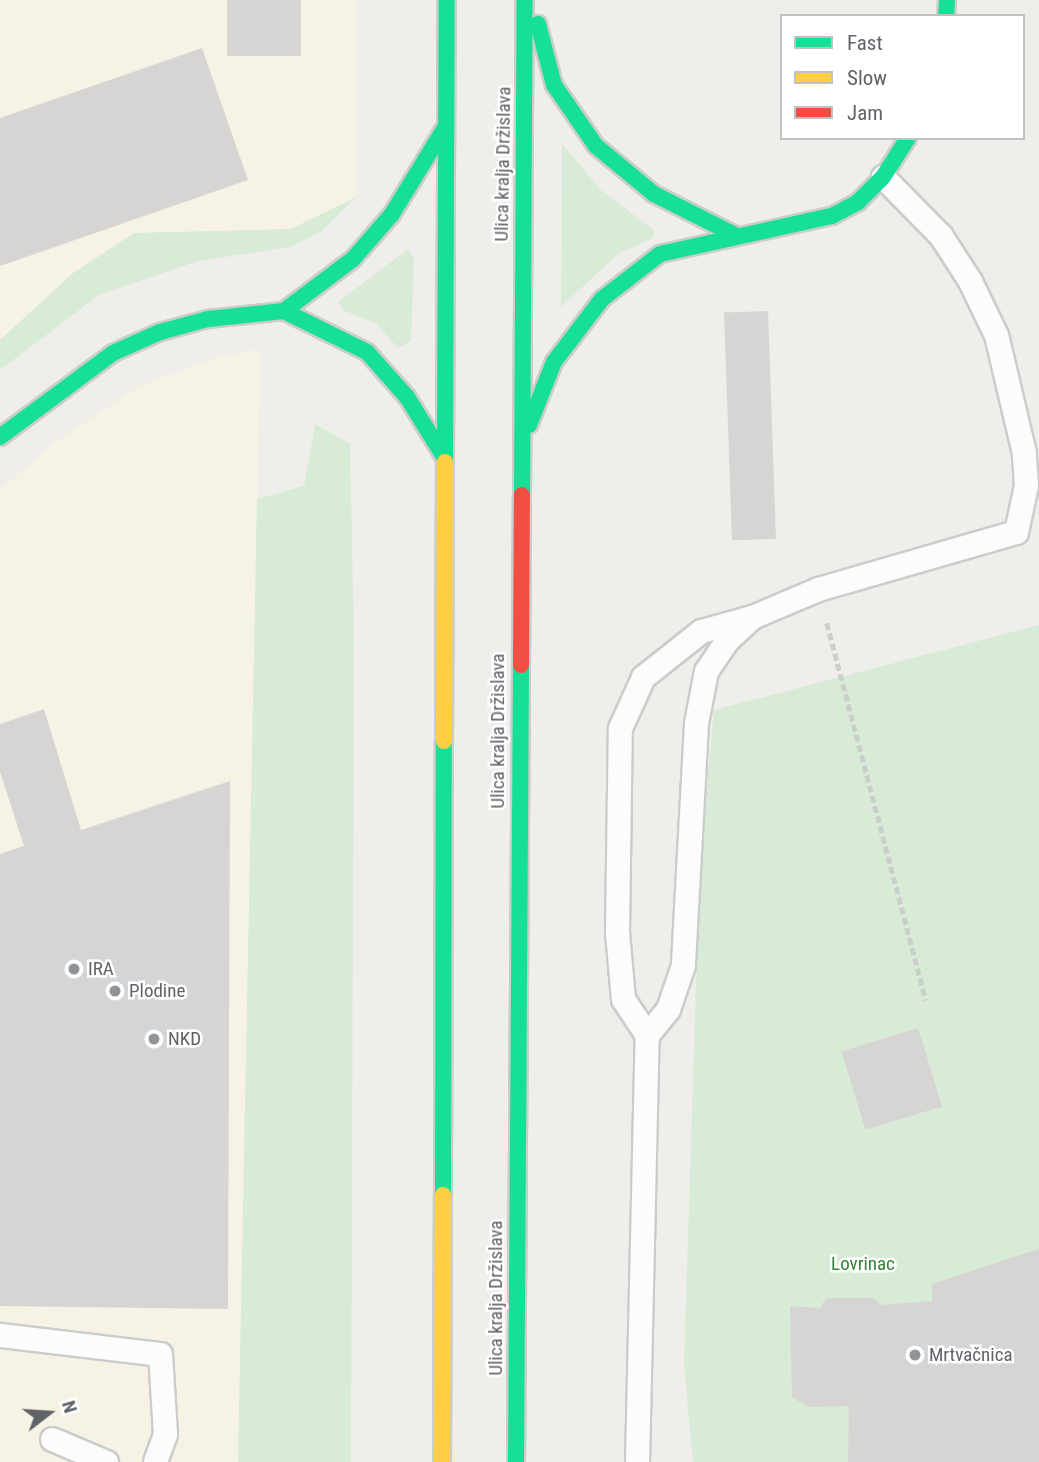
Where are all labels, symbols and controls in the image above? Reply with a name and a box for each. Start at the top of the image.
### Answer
legend [780,14,1025,140]
text: Fast [847,31,883,55]
text: Slow [847,66,887,90]
street label: Ulica kralja Držislava [490,86,516,242]
text: Jam [847,101,883,125]
street label: Ulica kralja Držislava [487,653,509,809]
place label: IRA [88,958,114,980]
marker: IRA [66,961,82,977]
place label: Plodine [129,980,185,1002]
marker: Plodine [107,983,123,999]
place label: NKD [168,1028,201,1050]
marker: NKD [146,1031,162,1047]
street label: Ulica kralja Držislava [485,1220,507,1376]
park label: Lovrinac [831,1253,895,1275]
place label: Mrtvačnica [929,1344,1013,1366]
marker: Mrtvačnica [907,1347,923,1363]
north arrow [14,1378,84,1448]
text: N [57,1398,82,1416]

